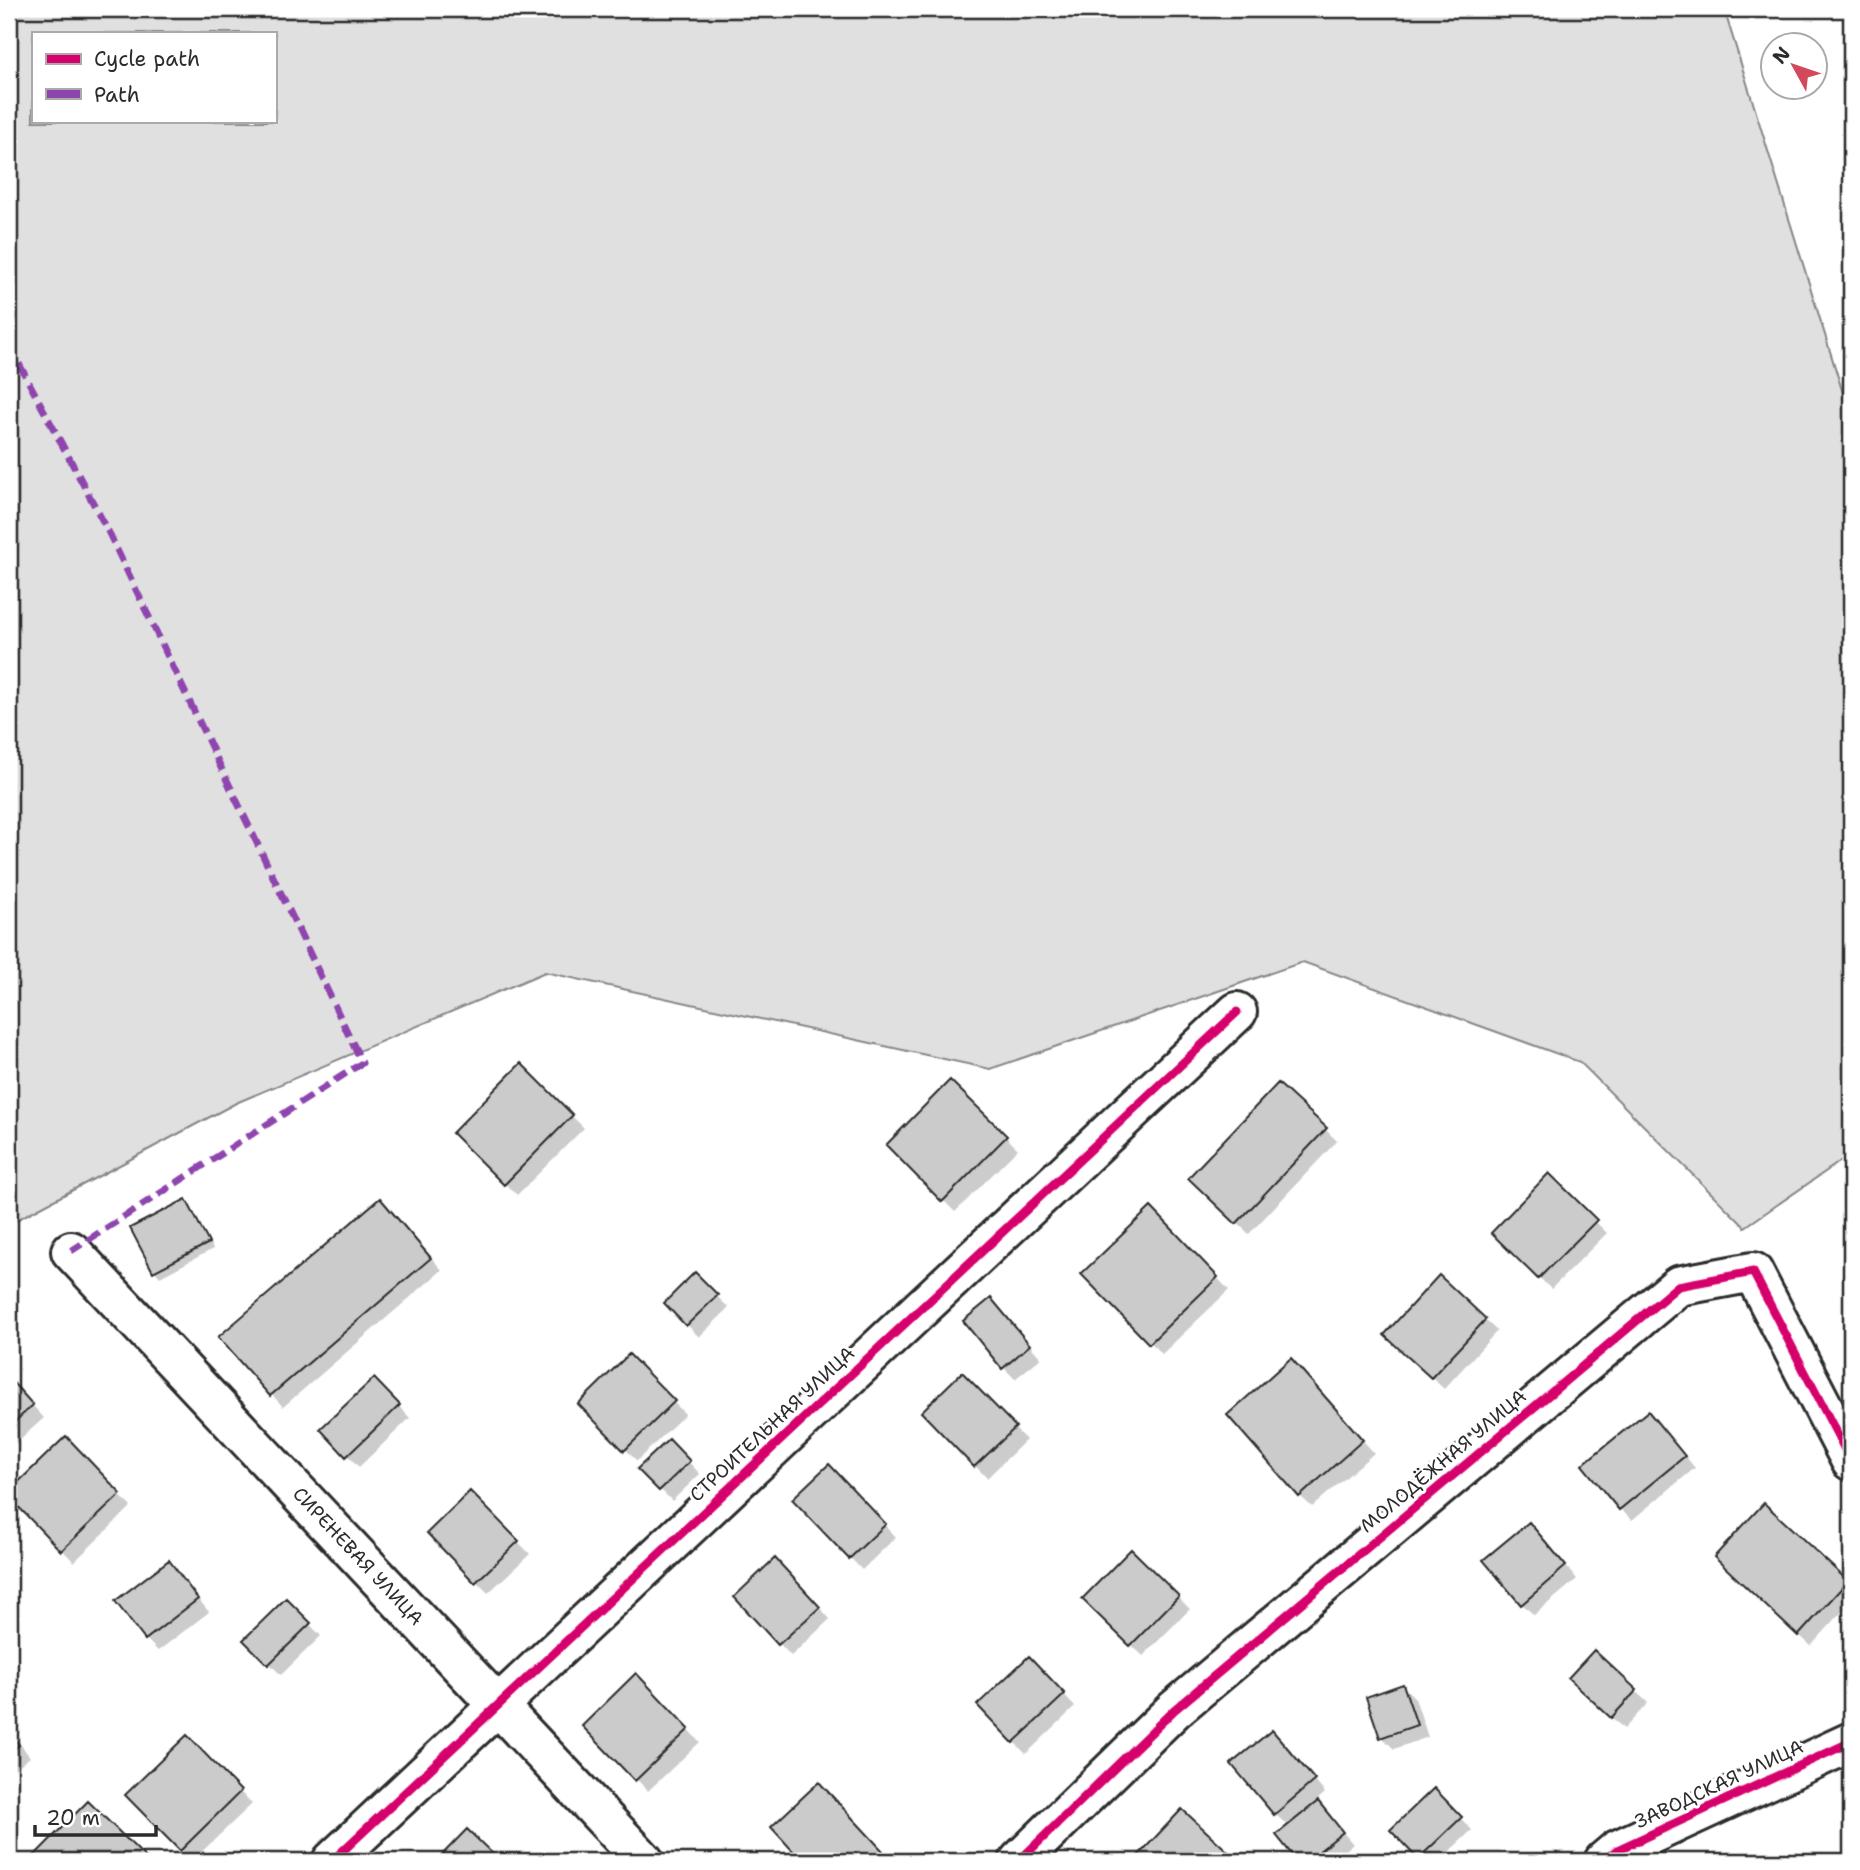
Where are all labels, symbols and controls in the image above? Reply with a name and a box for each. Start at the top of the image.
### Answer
legend [32,32,276,122]
north arrow [1758,32,1828,102]
text: N [1767,42,1796,69]
text: Cycle path [94,45,200,73]
text: Path [94,81,140,109]
street label: СТРОИТЕЛЬНАЯ УЛИЦА [684,1341,860,1507]
street label: МОЛОДЁЖНАЯ УЛИЦА [1355,1384,1532,1538]
street label: СИРЕНЕВАЯ УЛИЦА [287,1481,429,1631]
street label: ЗАВОДСКАЯ УЛИЦА [1631,1734,1807,1834]
scale bar [35,1793,156,1837]
text: 20 m [46,1804,100,1832]

